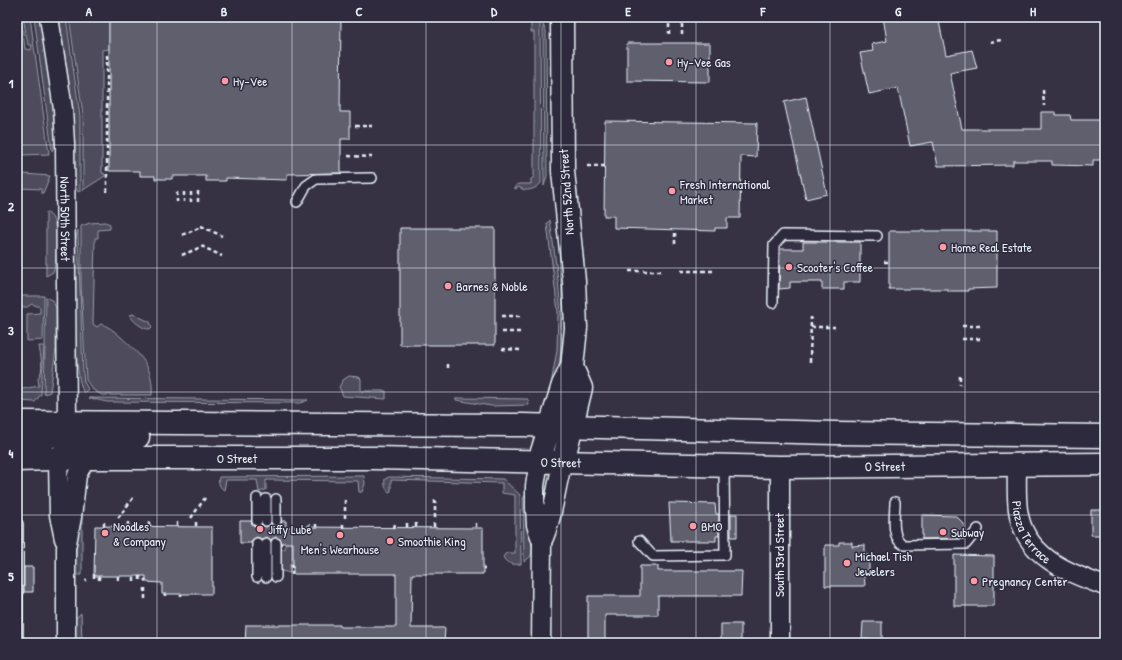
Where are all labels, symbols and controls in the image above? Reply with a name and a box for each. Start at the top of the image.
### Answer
text: A [86,2,93,20]
text: B [221,2,228,20]
text: C [355,2,363,20]
text: D [491,2,498,20]
text: E [625,2,631,20]
text: F [760,2,767,20]
text: G [895,2,902,20]
text: H [1030,2,1036,20]
place label: Hy-Vee Gas [677,53,731,71]
marker: Hy-Vee Gas [664,57,674,67]
place label: Hy-Vee [233,72,268,90]
text: 1 [9,74,14,92]
marker: Hy-Vee [220,76,230,86]
street label: North 52nd Street [554,148,578,235]
place label: Fresh International Market [679,175,771,208]
street label: North 50th Street [56,176,75,262]
marker: Fresh International Market [667,186,677,196]
text: 2 [8,197,15,215]
place label: Home Real Estate [951,238,1032,256]
marker: Home Real Estate [938,242,948,252]
place label: Scooter's Coffee [797,258,873,276]
marker: Scooter's Coffee [784,262,794,272]
place label: Barnes & Noble [456,277,528,295]
marker: Barnes & Noble [443,281,453,291]
text: 3 [8,321,14,339]
text: 4 [9,444,14,462]
street label: O Street [217,449,258,467]
street label: O Street [540,453,582,472]
street label: O Street [865,457,906,475]
street label: Piazza Terrace [1008,500,1055,567]
street label: South 53rd Street [770,512,788,597]
place label: Noodles & Company [113,517,167,550]
place label: BMO [701,517,723,535]
place label: Jiffy Lube [268,520,312,538]
marker: BMO [688,521,698,531]
place label: Subway [951,523,985,541]
marker: Jiffy Lube [255,524,265,534]
marker: Subway [938,527,948,537]
marker: Noodles & Company [100,528,110,538]
marker: Men's Wearhouse [335,530,345,540]
place label: Smoothie King [398,532,466,550]
marker: Smoothie King [385,536,395,546]
place label: Men's Wearhouse [301,540,379,558]
place label: Michael Tish Jewelers [855,547,913,580]
marker: Michael Tish Jewelers [842,558,852,568]
text: 5 [8,567,14,585]
place label: Pregnancy Center [982,572,1067,590]
marker: Pregnancy Center [969,576,979,586]

